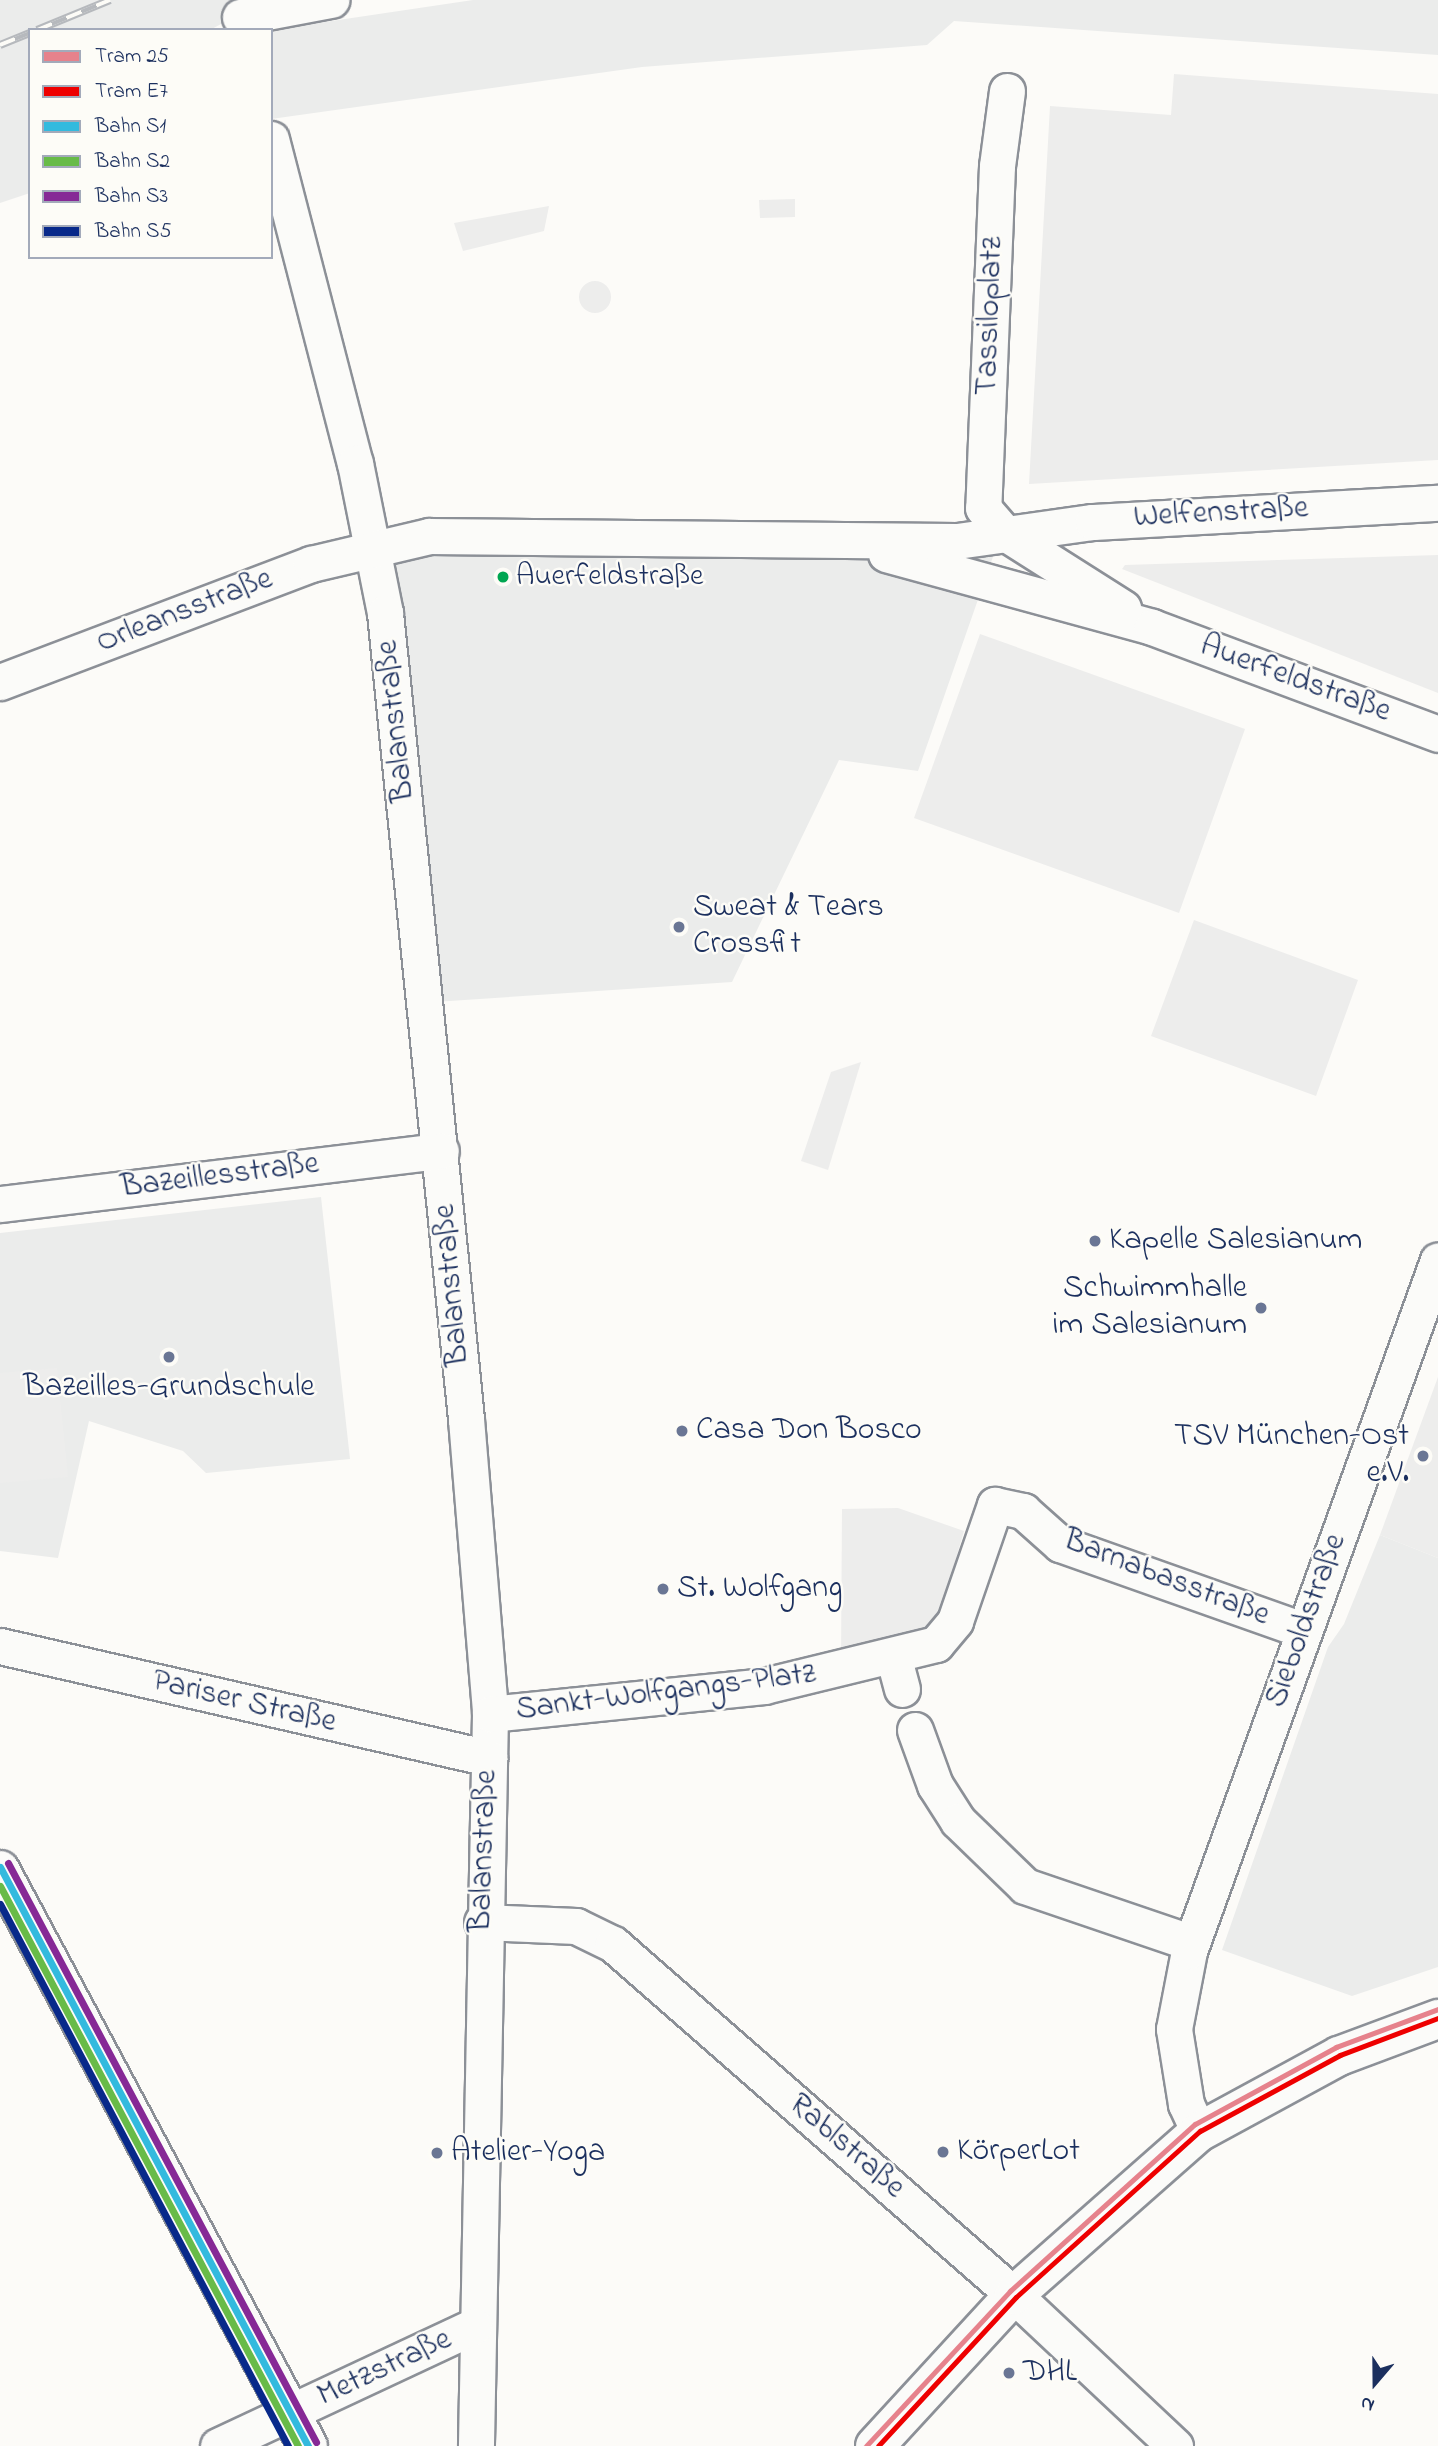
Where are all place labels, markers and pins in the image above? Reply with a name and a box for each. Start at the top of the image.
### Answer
place label: Auerfeldstraße [516,559,704,595]
marker: Auerfeldstraße [496,570,510,584]
place label: Sweat & Tears Crossfit [693,890,884,965]
marker: Sweat & Tears Crossfit [671,919,687,935]
place label: Kapelle Salesianum [1109,1222,1362,1260]
marker: Kapelle Salesianum [1087,1233,1103,1249]
place label: Schwimmhalle im Salesianum [1053,1271,1247,1346]
marker: Schwimmhalle im Salesianum [1253,1300,1269,1316]
marker: Bazeilles-Grundschule [161,1349,177,1365]
place label: Bazeilles-Grundschule [23,1369,315,1407]
place label: Casa Don Bosco [696,1412,922,1450]
place label: TSV München-Ost e.V. [1174,1419,1409,1494]
marker: Casa Don Bosco [674,1423,690,1439]
marker: TSV München-Ost e.V. [1415,1448,1431,1464]
place label: St. Wolfgang [677,1570,843,1608]
marker: St. Wolfgang [655,1581,671,1597]
place label: KörperLot [957,2133,1080,2171]
place label: Atelier-Yoga [451,2134,605,2172]
marker: KörperLot [935,2144,951,2160]
marker: Atelier-Yoga [429,2145,445,2161]
place label: DHL [1023,2354,1077,2392]
marker: DHL [1001,2365,1017,2381]

